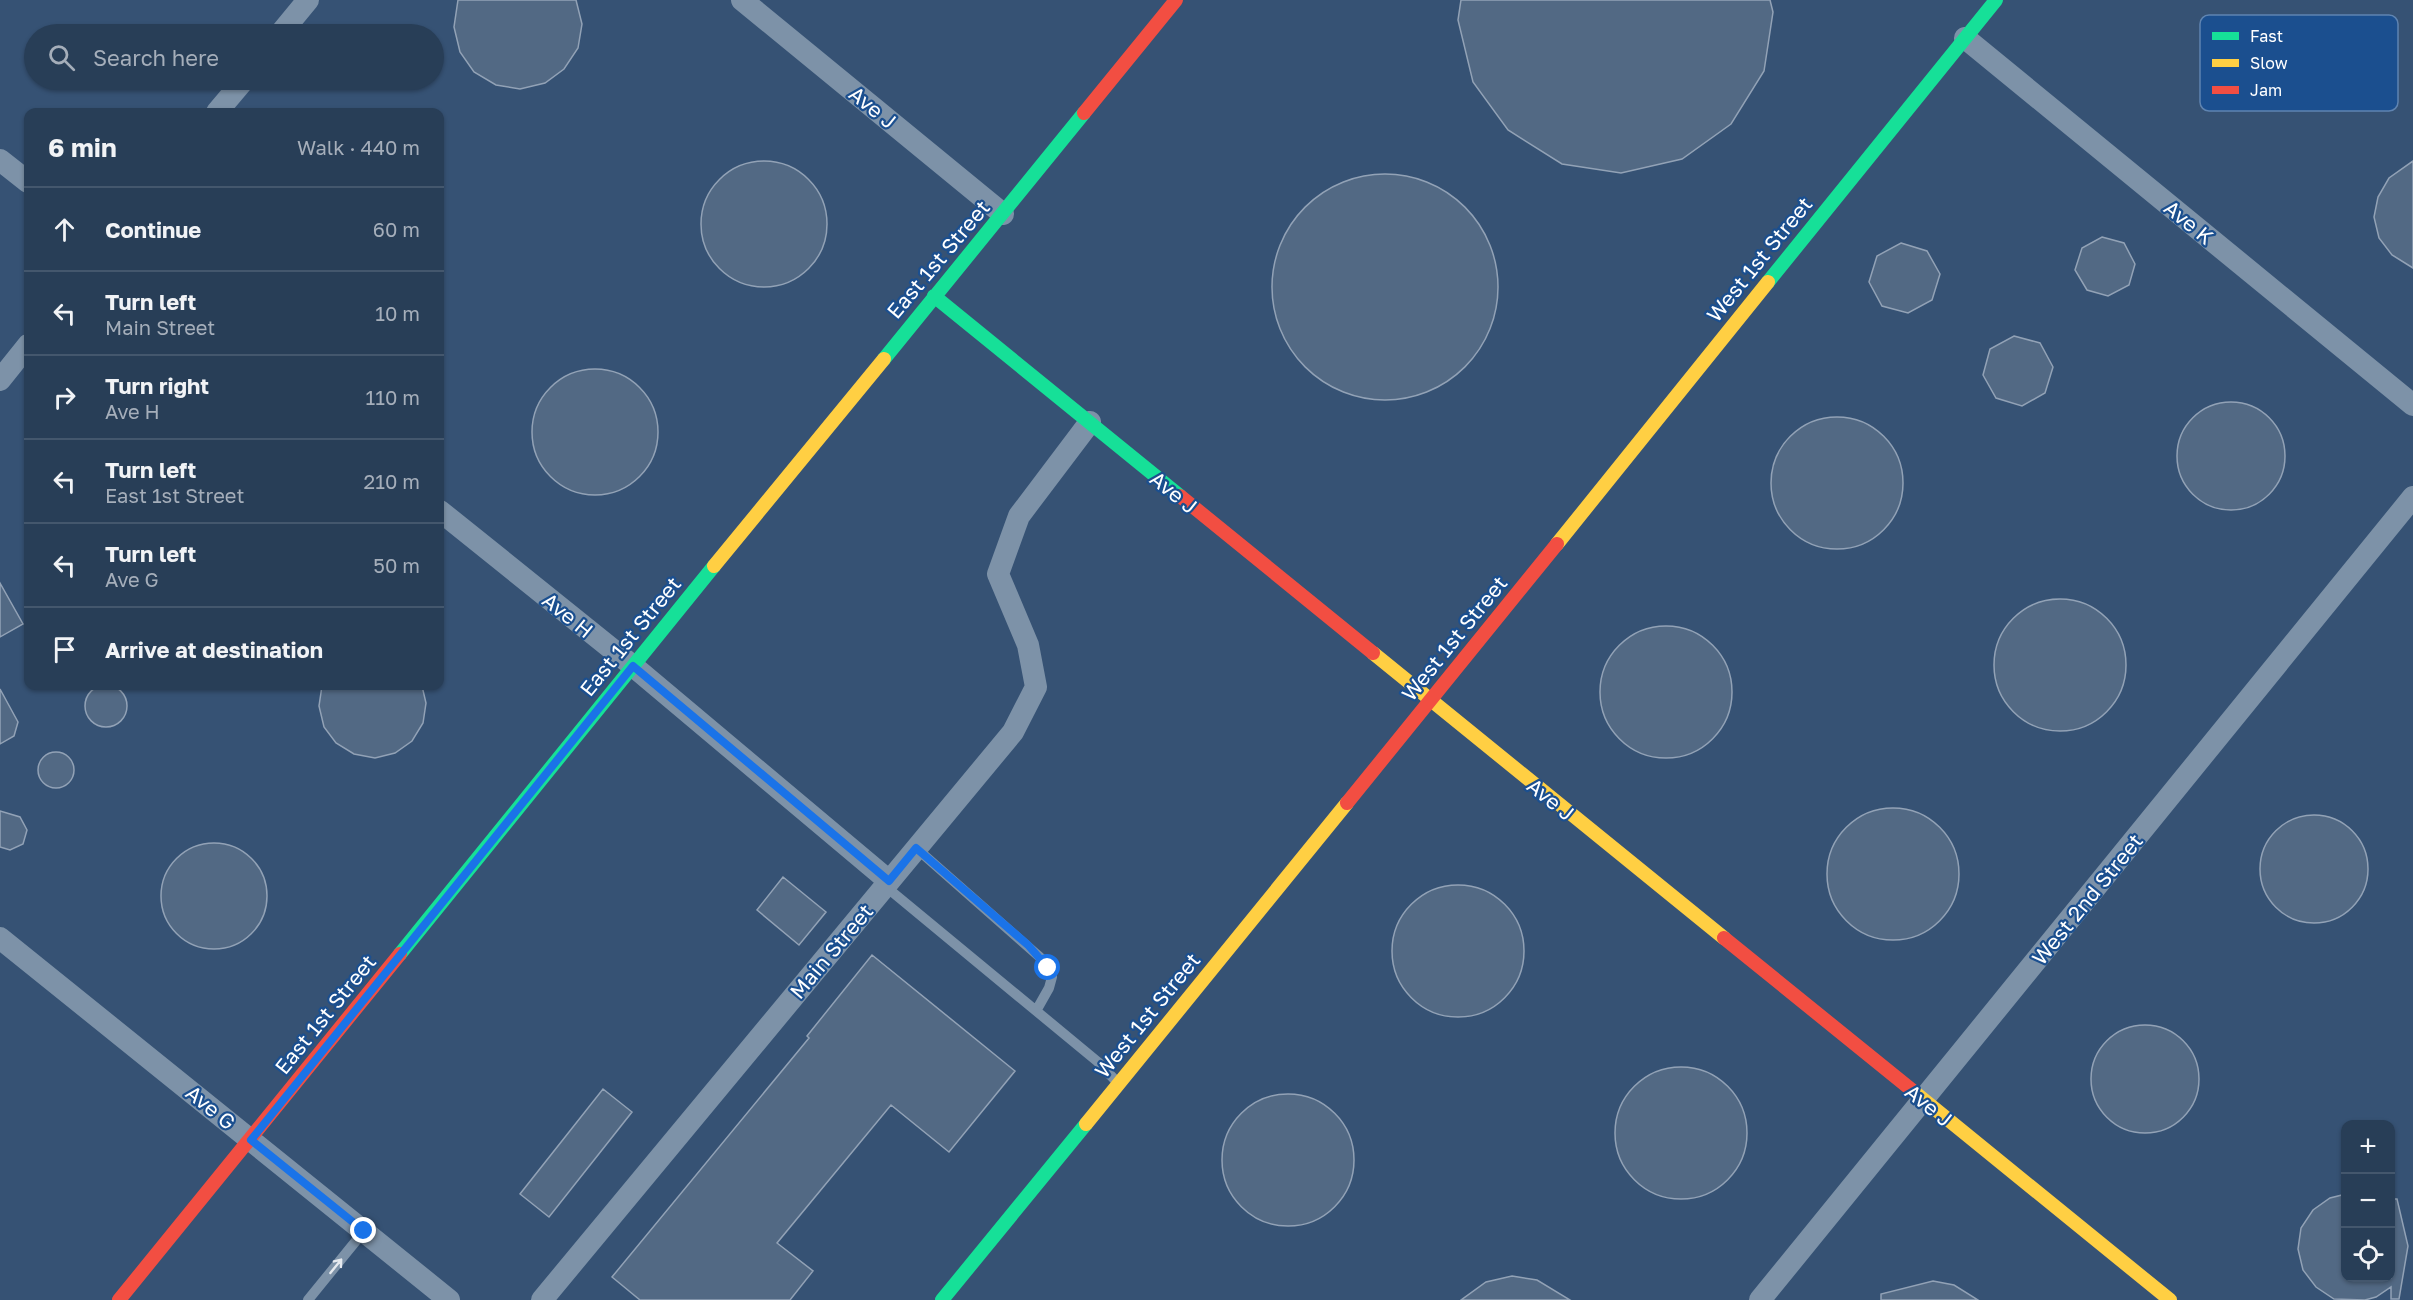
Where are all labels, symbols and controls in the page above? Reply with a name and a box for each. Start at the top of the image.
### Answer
legend [2200,15,2398,111]
search box [24,24,444,90]
text: Fast [2250,26,2283,46]
icon: search [45,41,78,74]
text: Search here [93,44,219,71]
text: Slow [2250,53,2288,73]
street label: Ave J [844,80,902,134]
text: Jam [2250,80,2282,100]
text: 6 min [48,132,117,163]
text: Walk · 440 m [297,135,420,159]
street label: West 1st Street [1701,191,1817,327]
street label: Ave K [2159,194,2219,250]
street label: East 1st Street [881,195,995,323]
icon: ahead [48,213,81,246]
text: Continue [105,216,201,243]
text: 60 m [373,217,420,241]
text: Turn left [105,288,196,315]
icon: left [48,297,81,330]
text: 10 m [375,301,420,325]
text: Main Street [105,315,215,339]
text: Turn right [105,372,209,399]
icon: right [48,381,81,414]
text: 110 m [366,385,420,409]
text: Ave H [105,399,160,423]
text: Turn left [105,456,196,483]
icon: left [48,465,81,498]
street label: Ave J [1145,465,1203,519]
text: 210 m [364,469,420,493]
text: East 1st Street [105,483,244,507]
text: Turn left [105,540,196,567]
icon: left [48,549,81,582]
text: 50 m [373,553,420,577]
text: Ave G [105,567,159,591]
street label: West 1st Street [1396,570,1512,706]
street label: East 1st Street [574,571,686,701]
street label: Ave H [537,587,599,643]
icon: arrive [48,633,81,666]
text: Arrive at destination [105,636,323,663]
street label: Ave J [1522,772,1580,826]
street label: West 2nd Street [2026,828,2148,970]
street label: Main Street [784,898,878,1004]
street label: West 1st Street [1089,947,1205,1083]
street label: East 1st Street [269,949,381,1079]
route start [1034,954,1060,980]
street label: Ave J [1900,1078,1958,1132]
street label: Ave G [181,1079,241,1135]
map controls [2341,1120,2395,1282]
button: + [2341,1120,2395,1174]
button: − [2341,1174,2395,1228]
route end [350,1217,376,1243]
button: locate [2341,1228,2395,1282]
one-way arrow [329,1258,342,1274]

